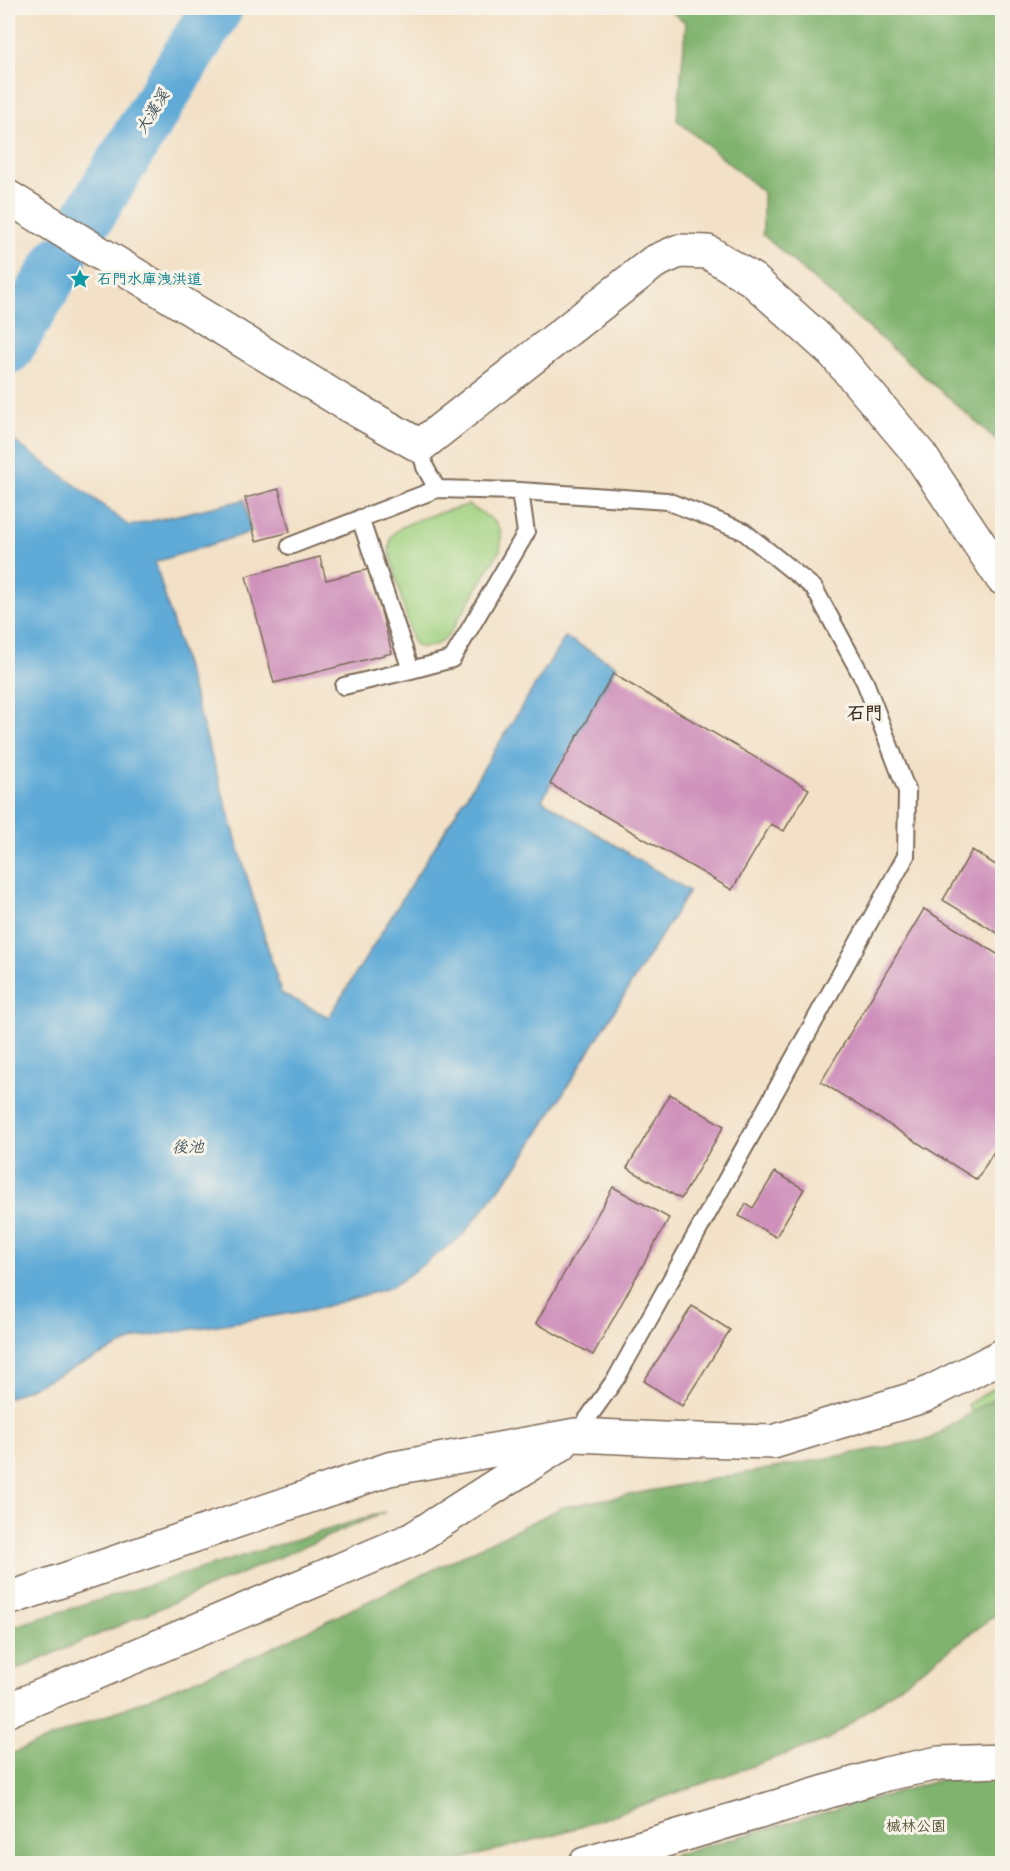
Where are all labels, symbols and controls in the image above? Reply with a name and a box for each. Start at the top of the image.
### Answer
water label: 大漢溪 [132,86,174,137]
place icon: 石門水庫洩洪道 [68,267,92,291]
place label: 石門水庫洩洪道 [97,270,202,289]
district label: 石門 [847,703,883,724]
water label: 後池 [172,1138,205,1157]
park label: 槭林公園 [886,1817,946,1836]

